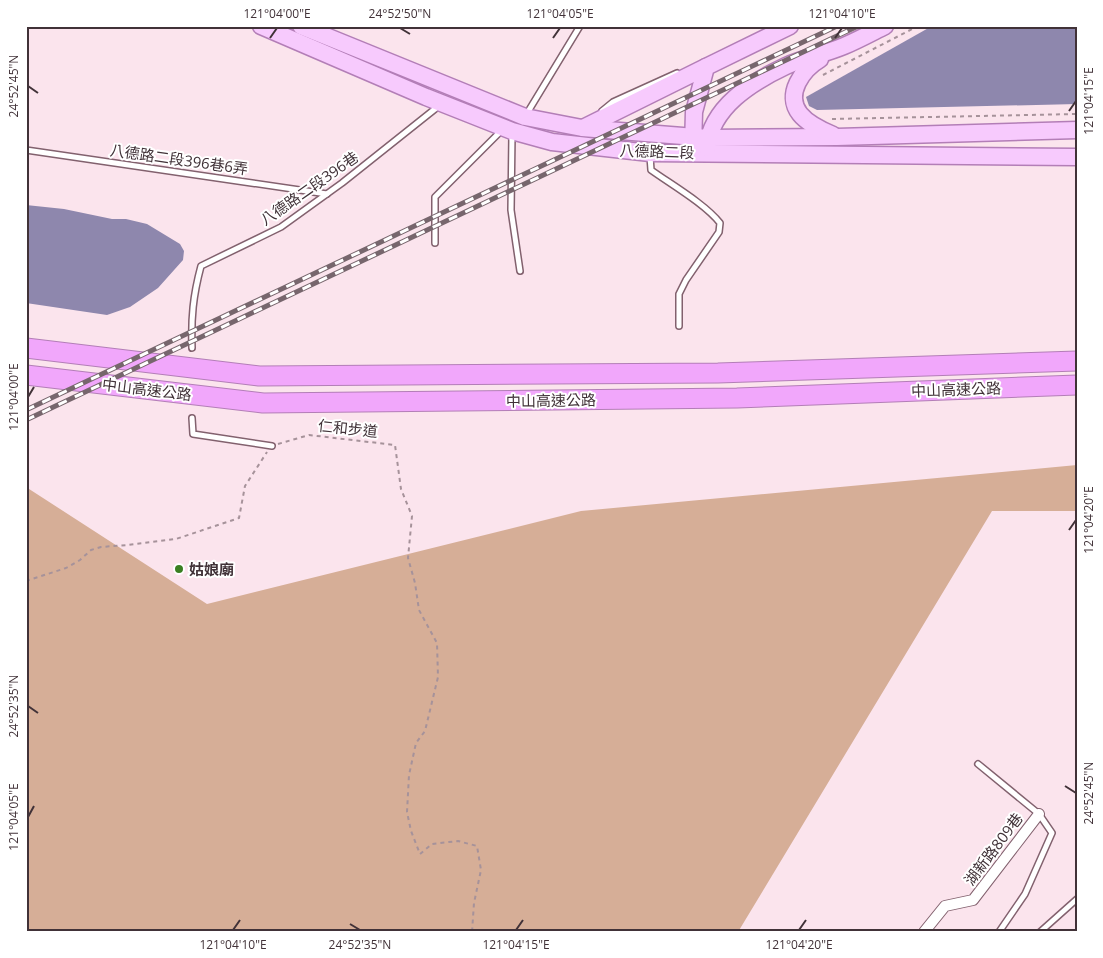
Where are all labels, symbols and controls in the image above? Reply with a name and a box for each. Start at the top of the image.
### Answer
text: 121°04'00"E [243,5,311,22]
text: 24°52'50"N [369,5,431,22]
text: 121°04'05"E [526,5,594,22]
text: 121°04'10"E [808,5,876,22]
text: 24°52'45"N [5,55,22,117]
text: 121°04'15"E [1080,67,1097,135]
street label: 八德路二段396巷6弄 [109,139,249,179]
street label: 八德路二段 [619,140,695,162]
street label: 八德路二段396巷 [256,147,362,229]
text: 121°04'00"E [5,363,22,431]
street label: 中山高速公路 [101,374,193,404]
street label: 中山高速公路 [911,377,1001,401]
street label: 中山高速公路 [506,389,596,411]
street label: 仁和步道 [317,415,379,441]
text: 121°04'20"E [1080,486,1097,554]
place label: 姑娘廟 [189,559,234,579]
marker: 姑娘廟 [173,563,185,575]
text: 24°52'35"N [5,675,22,737]
text: 24°52'45"N [1080,762,1097,824]
text: 121°04'05"E [5,783,22,851]
street label: 湖新路809巷 [959,809,1027,889]
text: 121°04'10"E [199,936,267,953]
text: 24°52'35"N [329,936,391,953]
text: 121°04'15"E [482,936,550,953]
text: 121°04'20"E [765,936,833,953]

